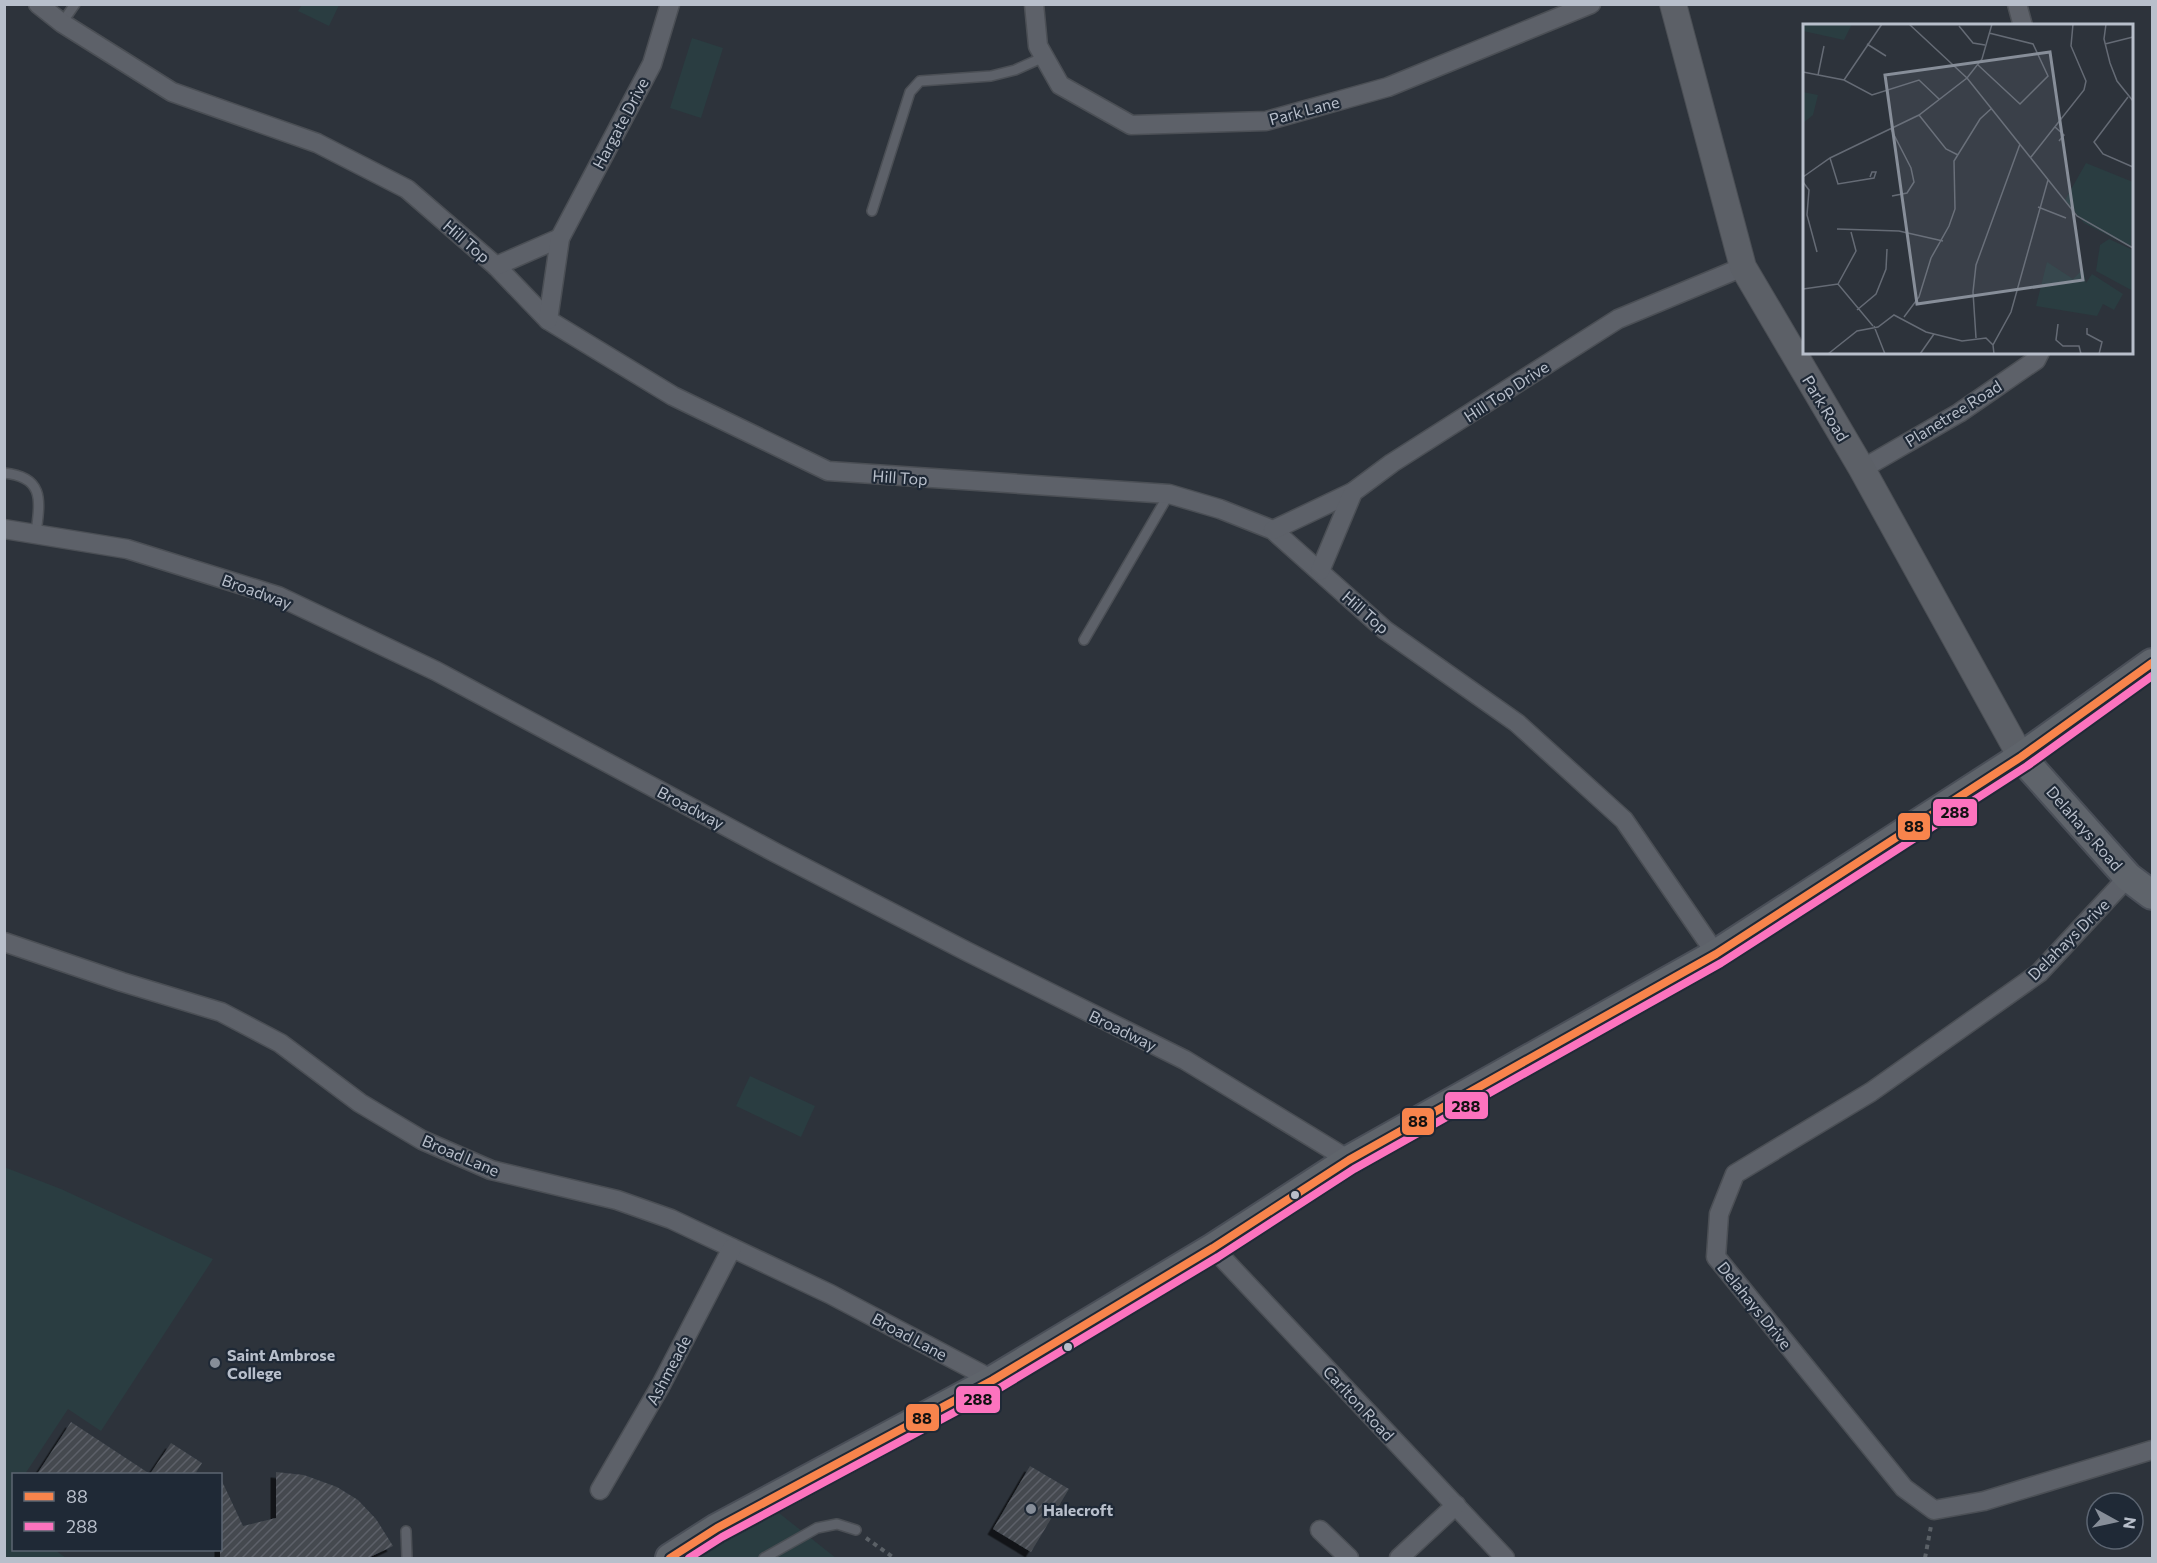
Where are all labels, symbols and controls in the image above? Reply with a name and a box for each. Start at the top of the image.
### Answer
inset map [1803,24,2133,354]
street label: Hargate Drive [588,74,652,172]
street label: Park Lane [1267,92,1341,128]
street label: Hill Top [440,216,494,266]
street label: Hill Top Drive [1460,357,1552,425]
street label: Park Road [1799,371,1853,445]
street label: Planetree Road [1901,376,2005,450]
street label: Hill Top [872,466,928,488]
street label: Broadway [220,570,294,612]
street label: Hill Top [1339,587,1393,637]
street label: Broadway [654,782,728,832]
street label: Delahays Road [2043,782,2127,874]
line badge: 288 [1932,798,1978,827]
text: 288 [1941,802,1970,821]
line badge: 88 [1897,812,1931,841]
text: 88 [1904,816,1924,835]
street label: Delahays Drive [2023,894,2113,984]
street label: Broadway [1086,1006,1160,1054]
line badge: 288 [1444,1091,1489,1120]
text: 288 [1452,1096,1481,1115]
line badge: 88 [1401,1107,1435,1136]
text: 88 [1408,1111,1428,1130]
street label: Broad Lane [420,1130,502,1180]
unlabelled marker [1289,1189,1301,1201]
street label: Delahays Drive [1714,1257,1796,1353]
street label: Broad Lane [869,1308,951,1364]
street label: Ashmeade [642,1332,694,1408]
unlabelled marker [1062,1341,1074,1353]
place label: Saint Ambrose College [227,1345,335,1382]
marker: Saint Ambrose College [208,1356,222,1370]
street label: Carlton Road [1320,1362,1398,1444]
line badge: 288 [955,1385,1001,1414]
text: 288 [964,1389,993,1408]
line badge: 88 [905,1403,940,1432]
text: 88 [912,1408,932,1427]
legend [12,1473,222,1551]
text: 88 [66,1485,88,1507]
north arrow [2085,1491,2145,1551]
place label: Halecroft [1043,1500,1113,1519]
marker: Halecroft [1024,1502,1038,1516]
text: 288 [66,1515,98,1537]
text: N [2120,1516,2141,1530]

